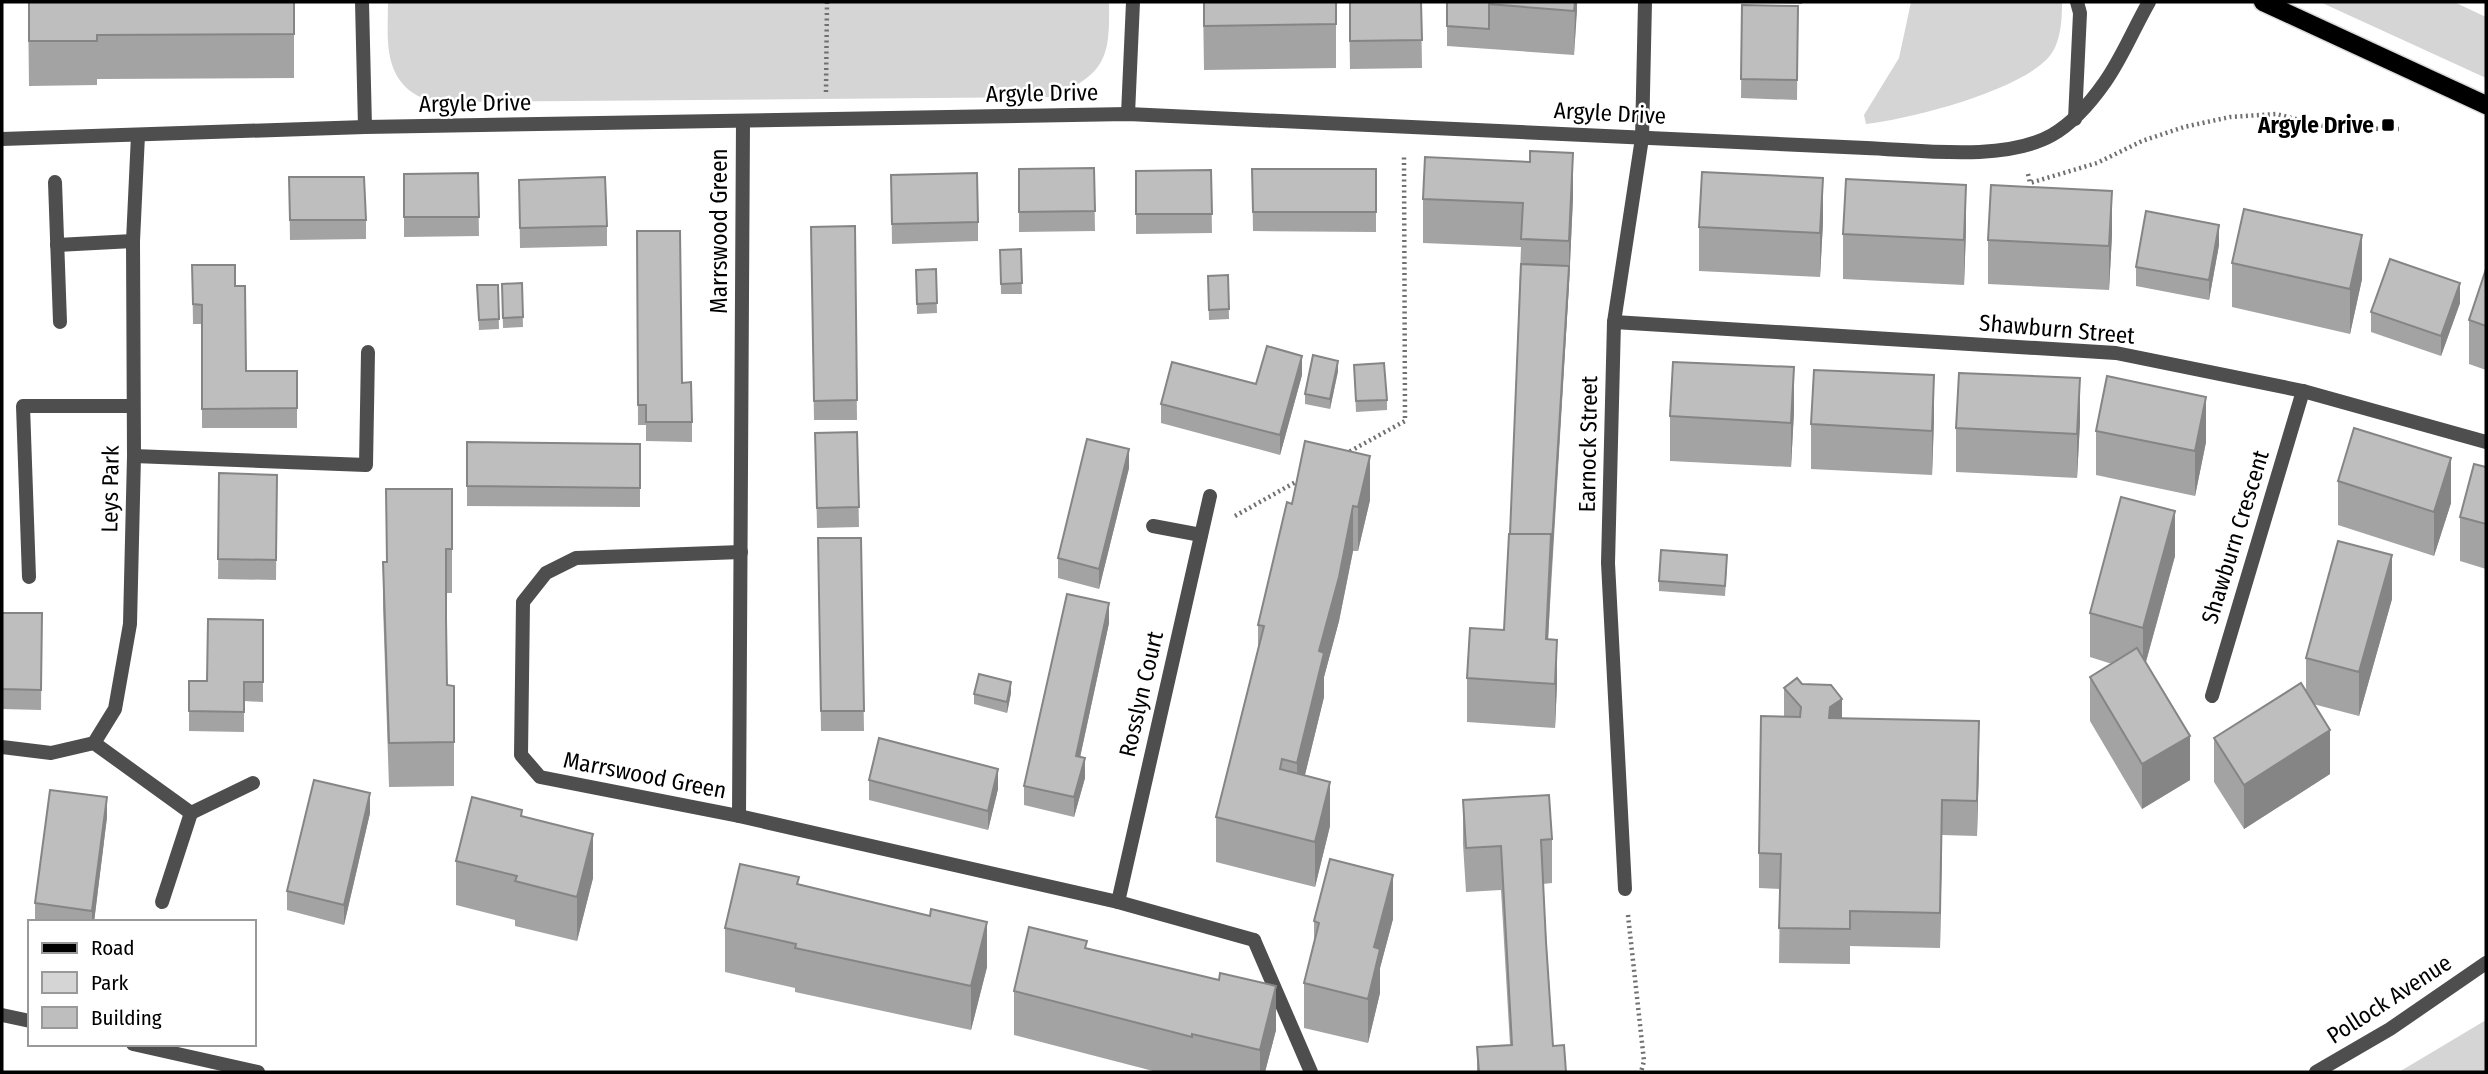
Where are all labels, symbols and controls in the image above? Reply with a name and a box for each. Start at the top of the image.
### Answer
street label: Argyle Drive [986,78,1098,108]
street label: Argyle Drive [419,88,531,118]
street label: Argyle Drive [1553,96,1667,130]
place label: Argyle Drive [2257,111,2374,139]
marker: Argyle Drive [2380,117,2396,133]
street label: Marrswood Green [705,148,733,314]
street label: Shawburn Street [1978,308,2136,350]
street label: Earnock Street [1573,375,1603,513]
street label: Leys Park [95,445,125,533]
street label: Shawburn Crescent [2195,446,2275,627]
street label: Rosslyn Court [1113,628,1169,760]
street label: Marrswood Green [561,745,729,805]
legend [28,920,256,1046]
text: Road [91,935,135,961]
street label: Pollock Avenue [2322,948,2456,1050]
text: Park [91,970,129,996]
text: Building [91,1005,162,1031]

